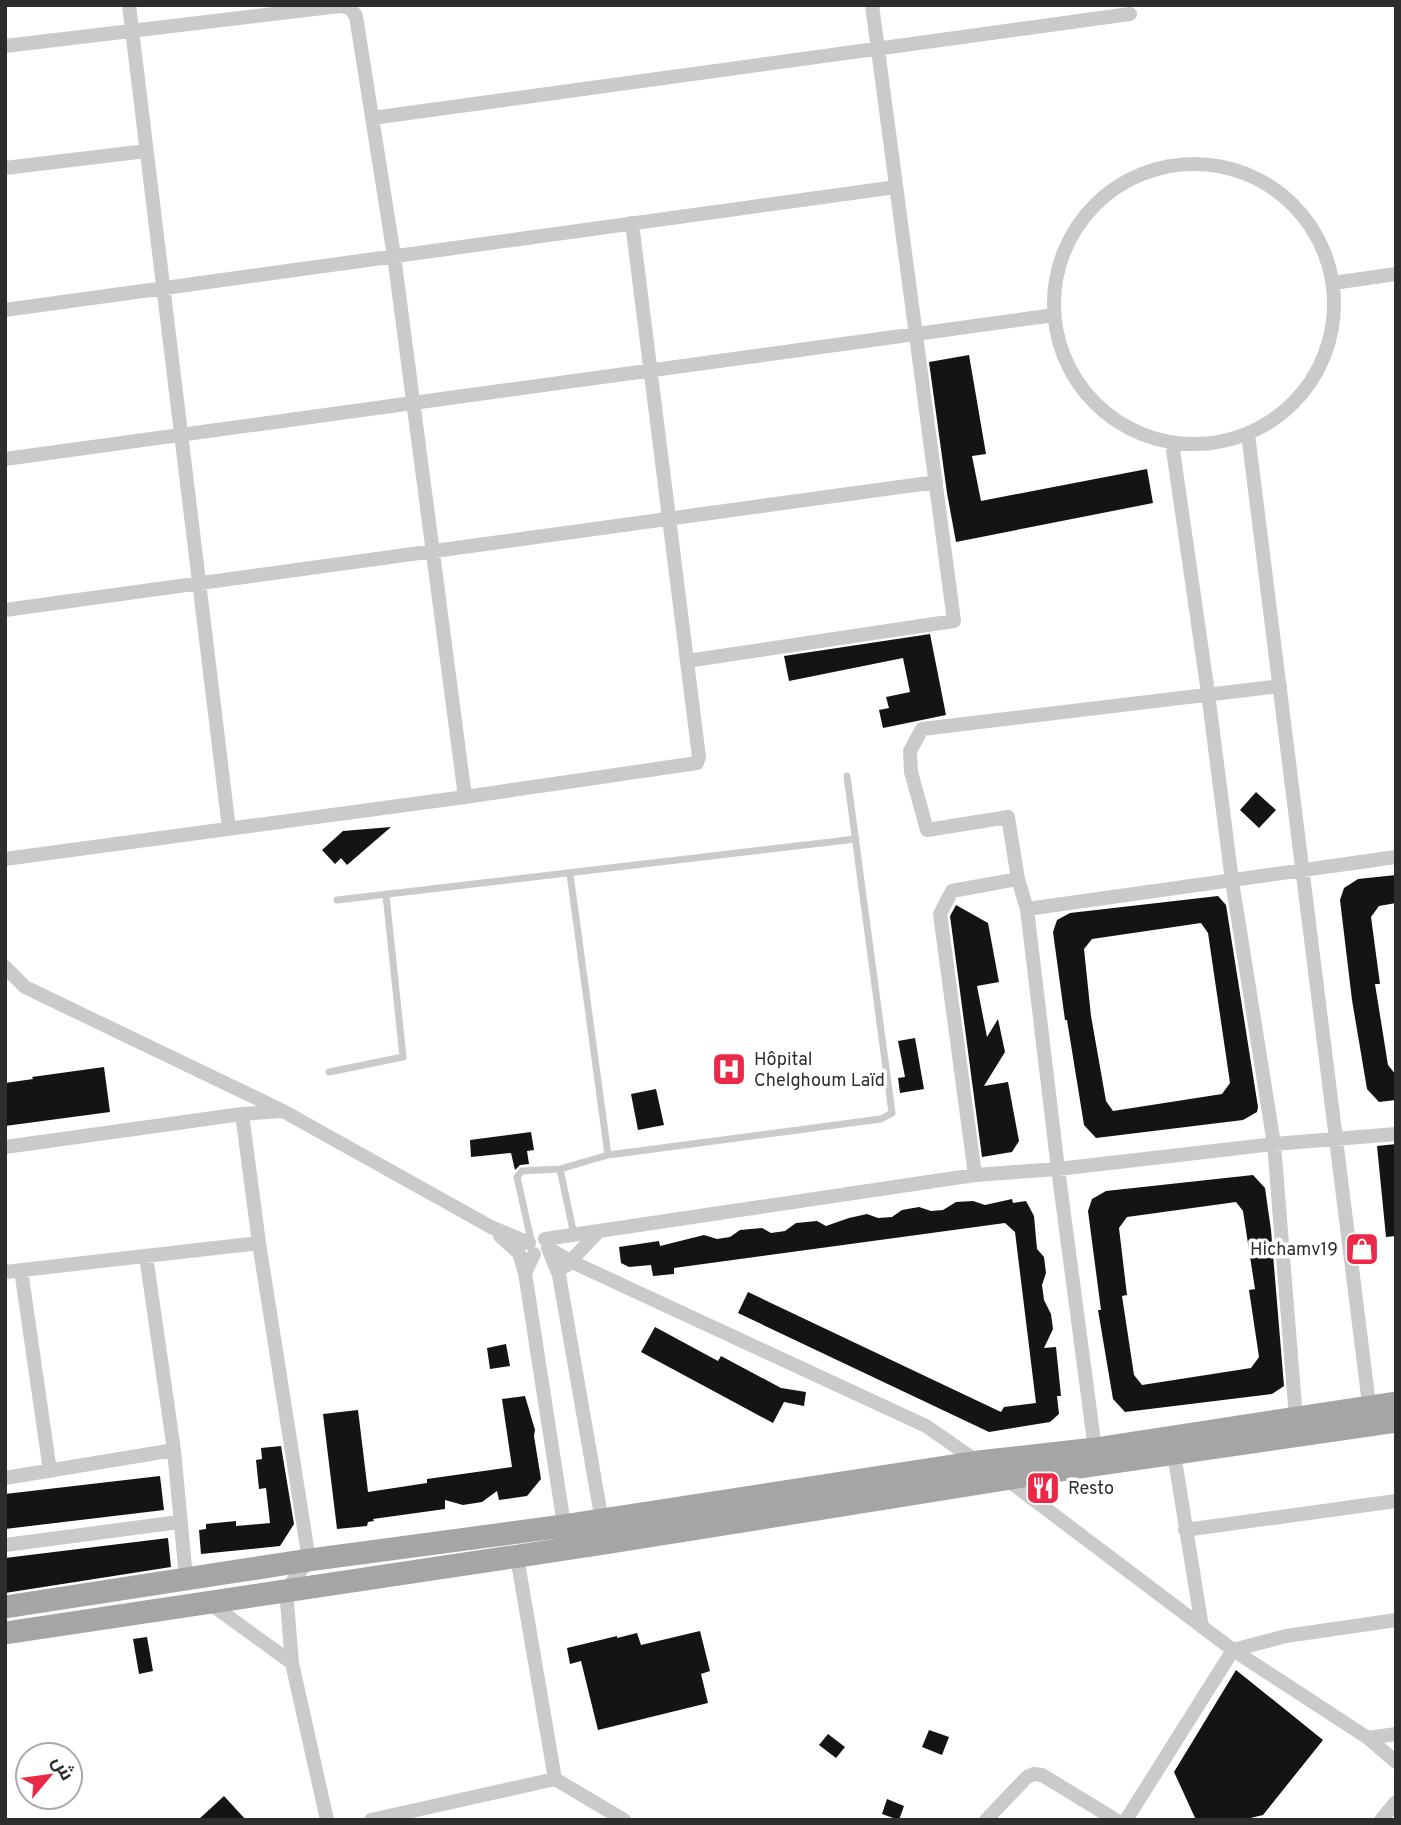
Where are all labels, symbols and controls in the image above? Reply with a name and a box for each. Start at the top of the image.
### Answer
place label: Hôpital Chelghoum Laïd [754,1049,885,1093]
hospital icon: Hôpital Chelghoum Laïd [710,1050,748,1088]
shop icon: Hichamv19 [1343,1230,1381,1268]
place label: Hichamv19 [1250,1239,1338,1262]
restaurant icon: Resto [1024,1469,1062,1507]
place label: Resto [1068,1478,1114,1501]
north arrow [14,1741,84,1811]
text: ش [46,1752,79,1785]

